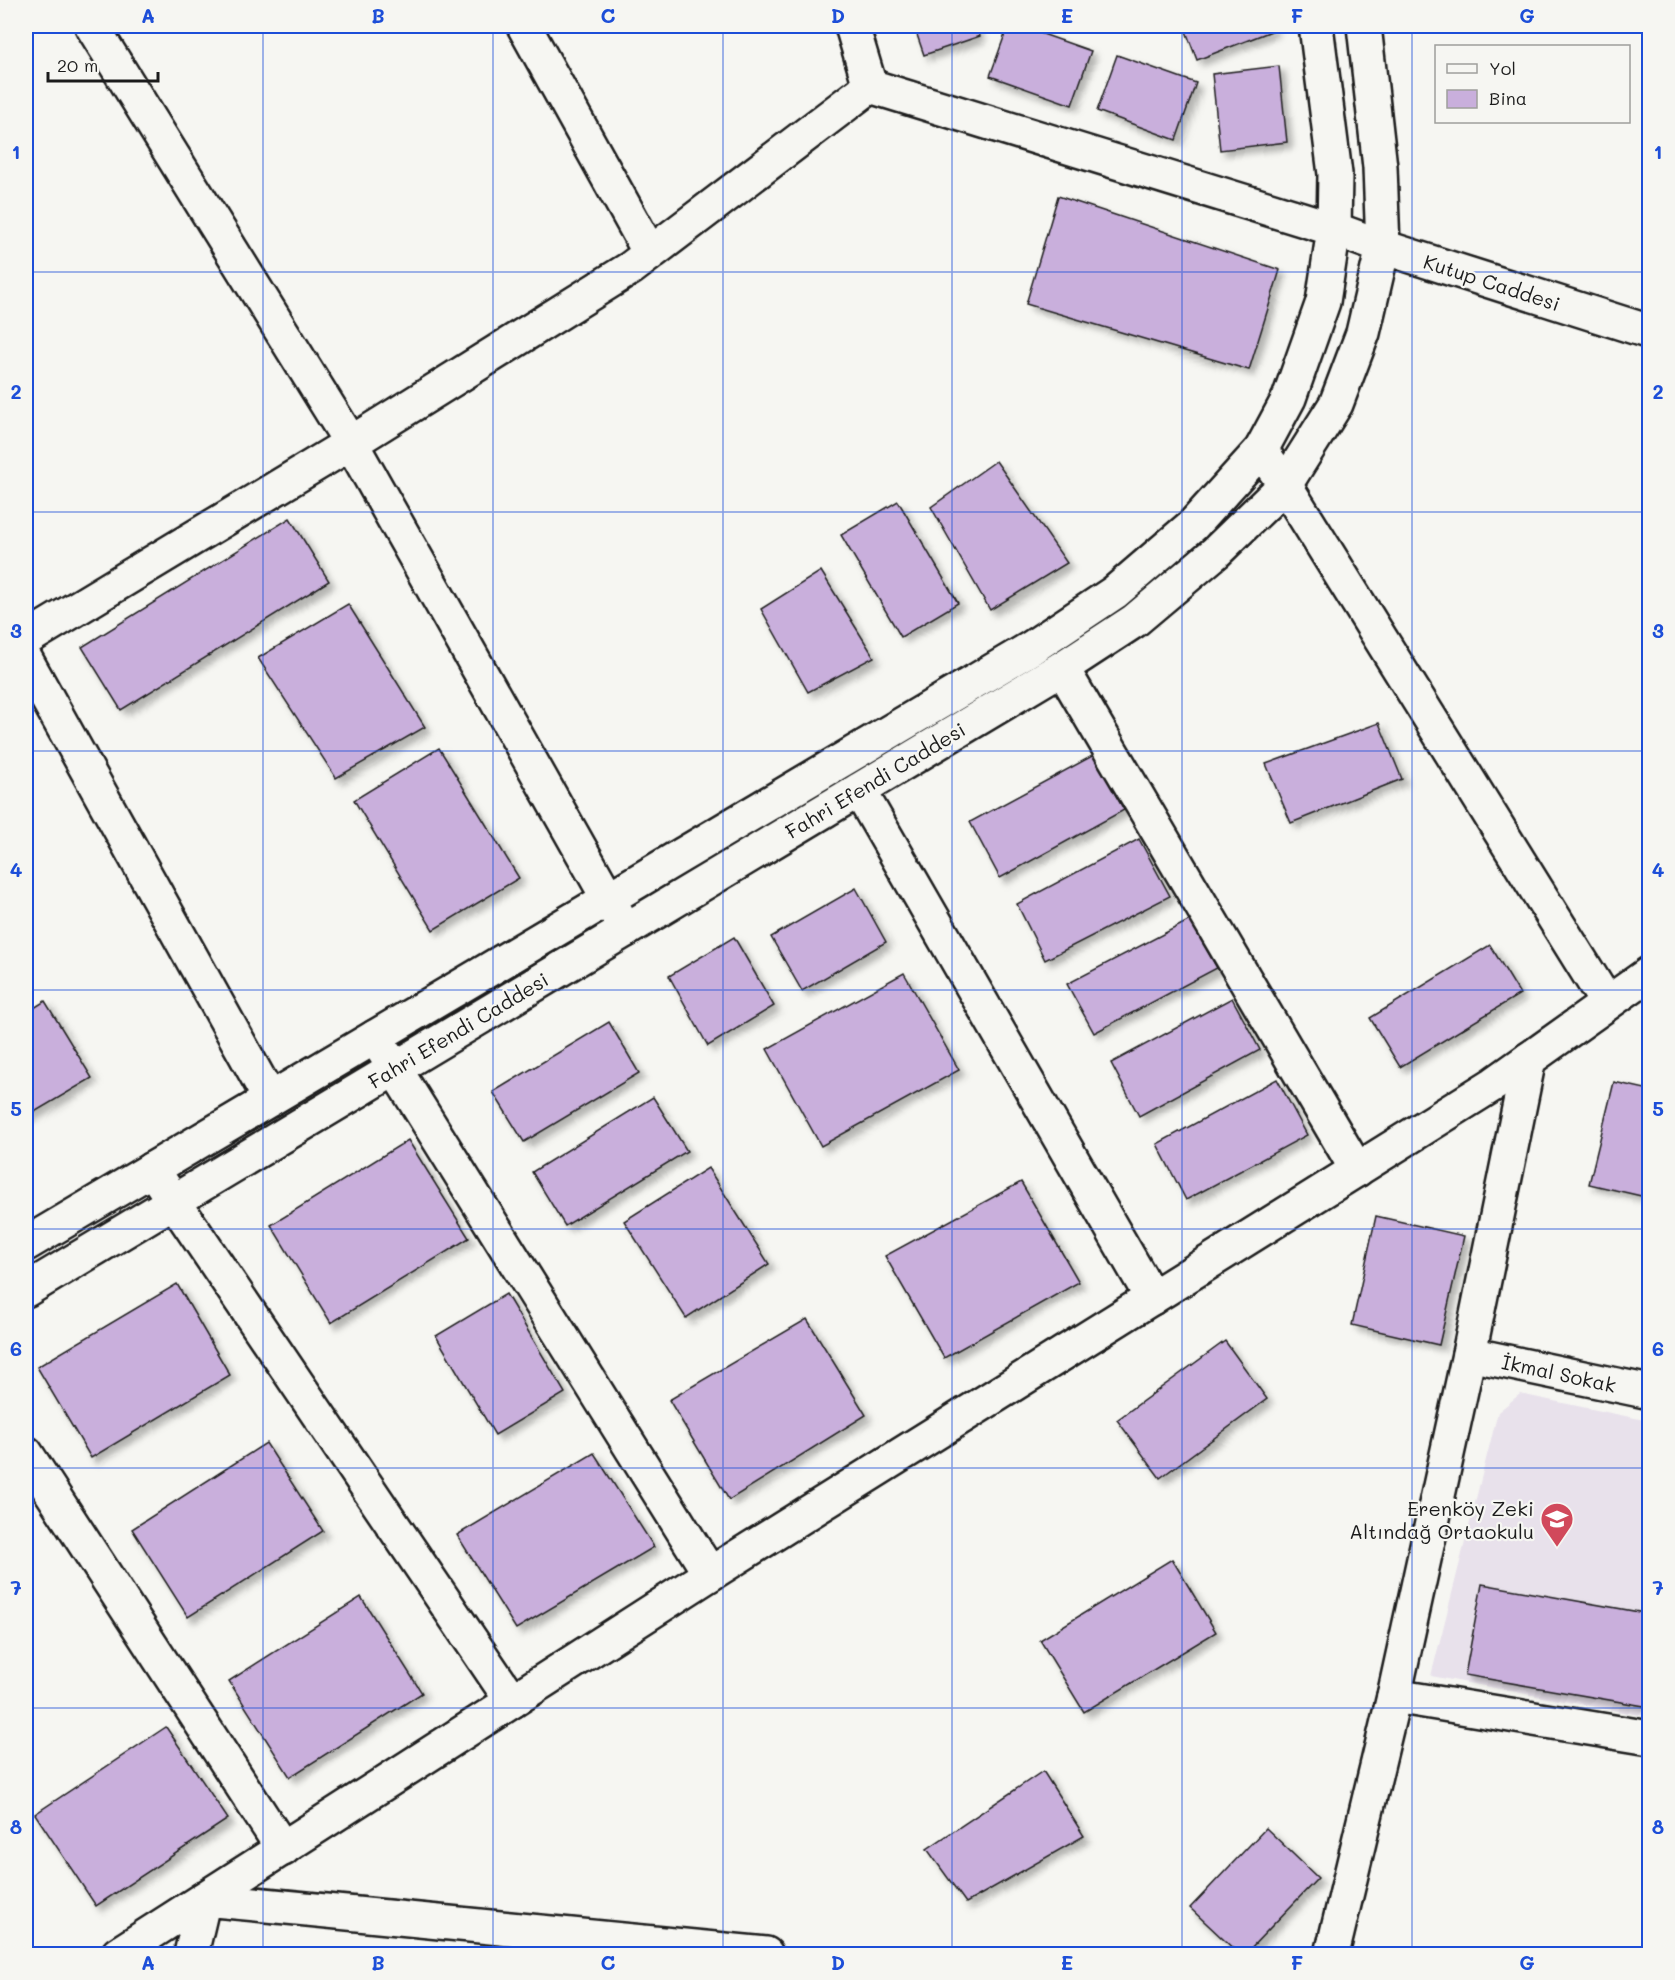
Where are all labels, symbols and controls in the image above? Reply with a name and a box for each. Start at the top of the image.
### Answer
text: A [141,2,155,28]
text: B [371,2,385,28]
text: C [601,2,616,28]
text: D [831,2,845,28]
text: E [1061,2,1073,28]
text: F [1291,2,1304,28]
text: G [1519,2,1535,28]
scale bar [48,45,158,83]
legend [1435,45,1630,123]
text: 20 m [57,53,98,77]
text: Yol [1489,56,1516,80]
text: Bina [1489,86,1527,110]
text: 1 [12,138,20,164]
text: 1 [1654,138,1662,164]
street label: Kutup Caddesi [1421,248,1563,316]
text: 2 [10,378,22,404]
text: 2 [1652,378,1664,404]
text: 3 [10,617,22,643]
text: 3 [1652,617,1664,643]
street label: Fahri Efendi Caddesi [780,716,970,844]
text: 4 [10,856,23,882]
text: 4 [1652,856,1665,882]
street label: Fahri Efendi Caddesi [363,966,553,1094]
text: 5 [10,1095,22,1121]
text: 5 [1652,1095,1664,1121]
text: 6 [10,1335,22,1361]
text: 6 [1652,1335,1664,1361]
street label: İkmal Sokak [1500,1348,1618,1398]
place label: Erenköy Zeki Altındağ Ortaokulu [1349,1495,1534,1544]
school or university icon: Erenköy Zeki Altındağ Ortaokulu [1539,1501,1575,1548]
text: 7 [10,1574,22,1600]
text: 7 [1652,1574,1664,1600]
text: 8 [10,1813,22,1839]
text: 8 [1652,1813,1664,1839]
text: A [141,1949,155,1975]
text: B [371,1949,385,1975]
text: C [601,1949,616,1975]
text: D [831,1949,845,1975]
text: E [1061,1949,1073,1975]
text: F [1291,1949,1304,1975]
text: G [1519,1949,1535,1975]

